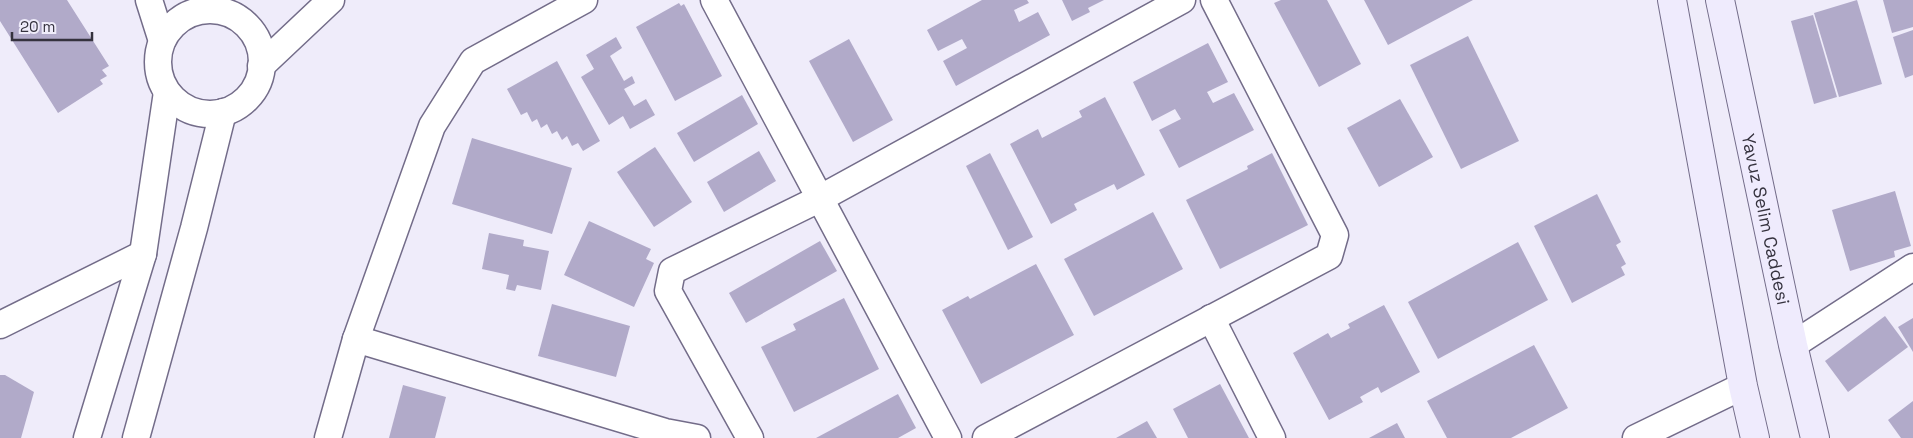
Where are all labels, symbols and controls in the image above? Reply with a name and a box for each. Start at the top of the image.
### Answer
scale bar [12,10,92,42]
text: 20 m [20,17,55,36]
street label: Yavuz Selim Caddesi [1737,132,1796,307]

